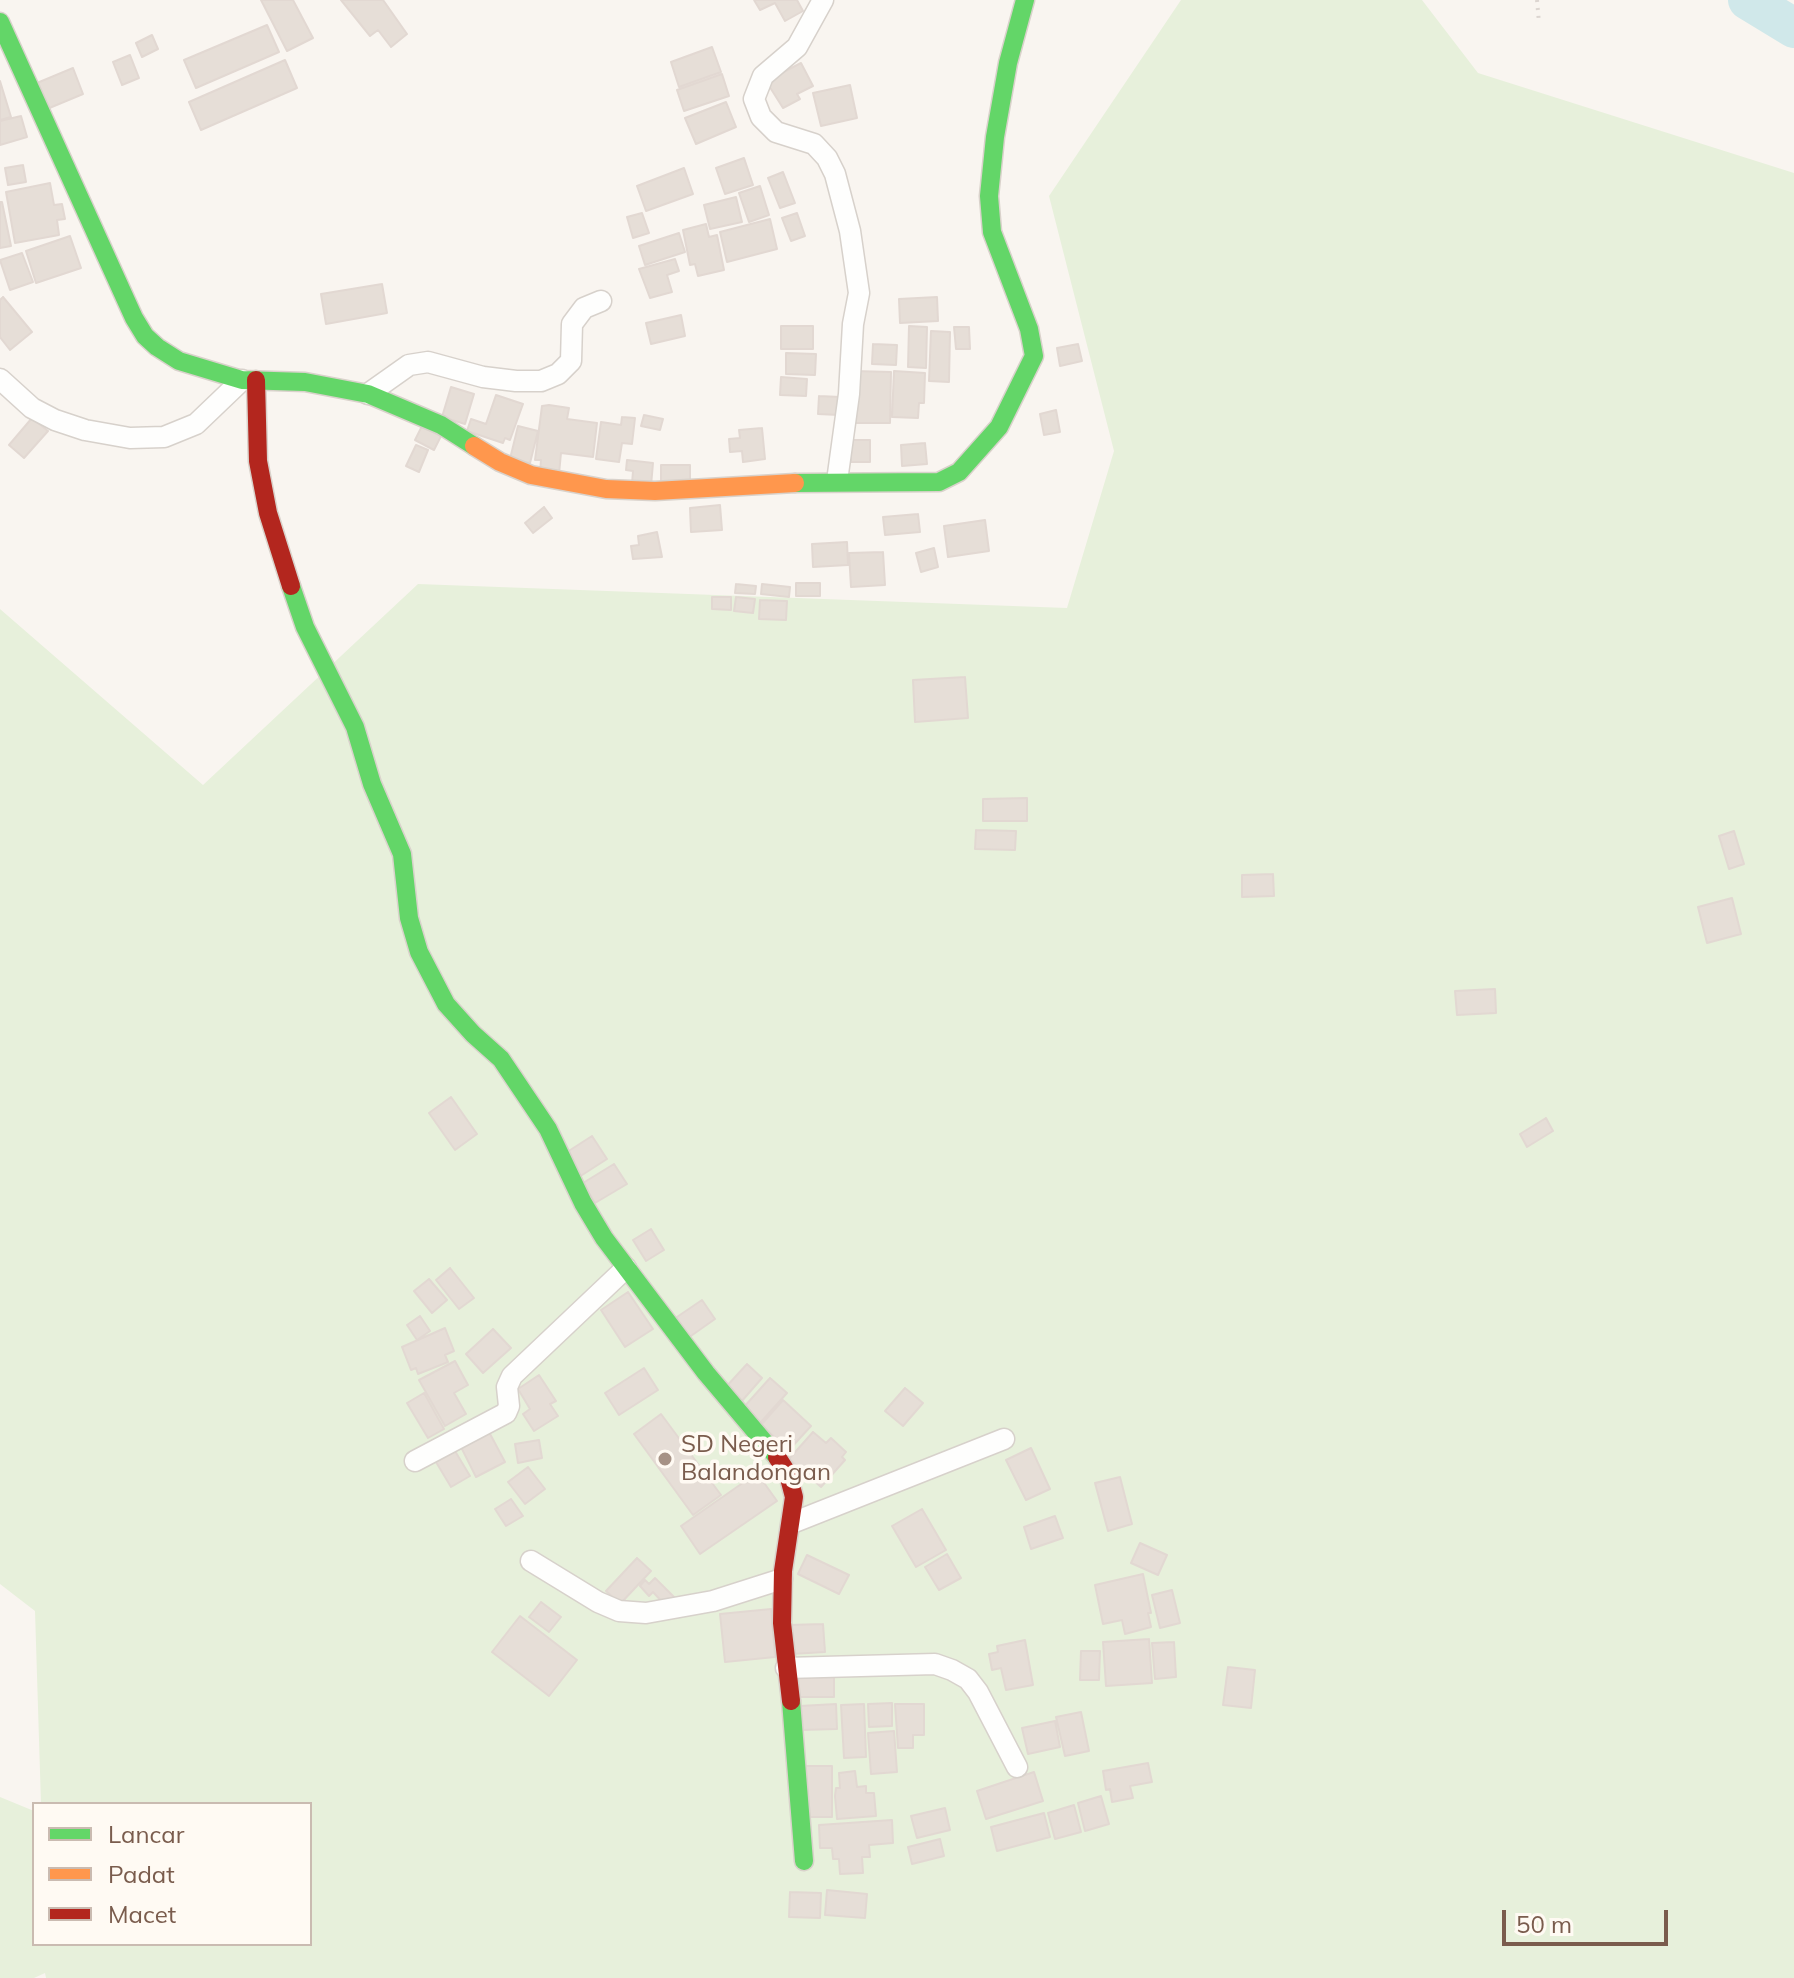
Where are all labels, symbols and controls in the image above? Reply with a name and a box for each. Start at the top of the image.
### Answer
place label: SD Negeri Balandongan [681,1431,831,1487]
marker: SD Negeri Balandongan [656,1450,674,1468]
legend [32,1802,312,1946]
text: Lancar [108,1819,184,1849]
text: Padat [108,1859,175,1889]
scale bar [1506,1894,1672,1944]
text: Macet [108,1899,176,1929]
text: 50 m [1516,1909,1572,1939]

